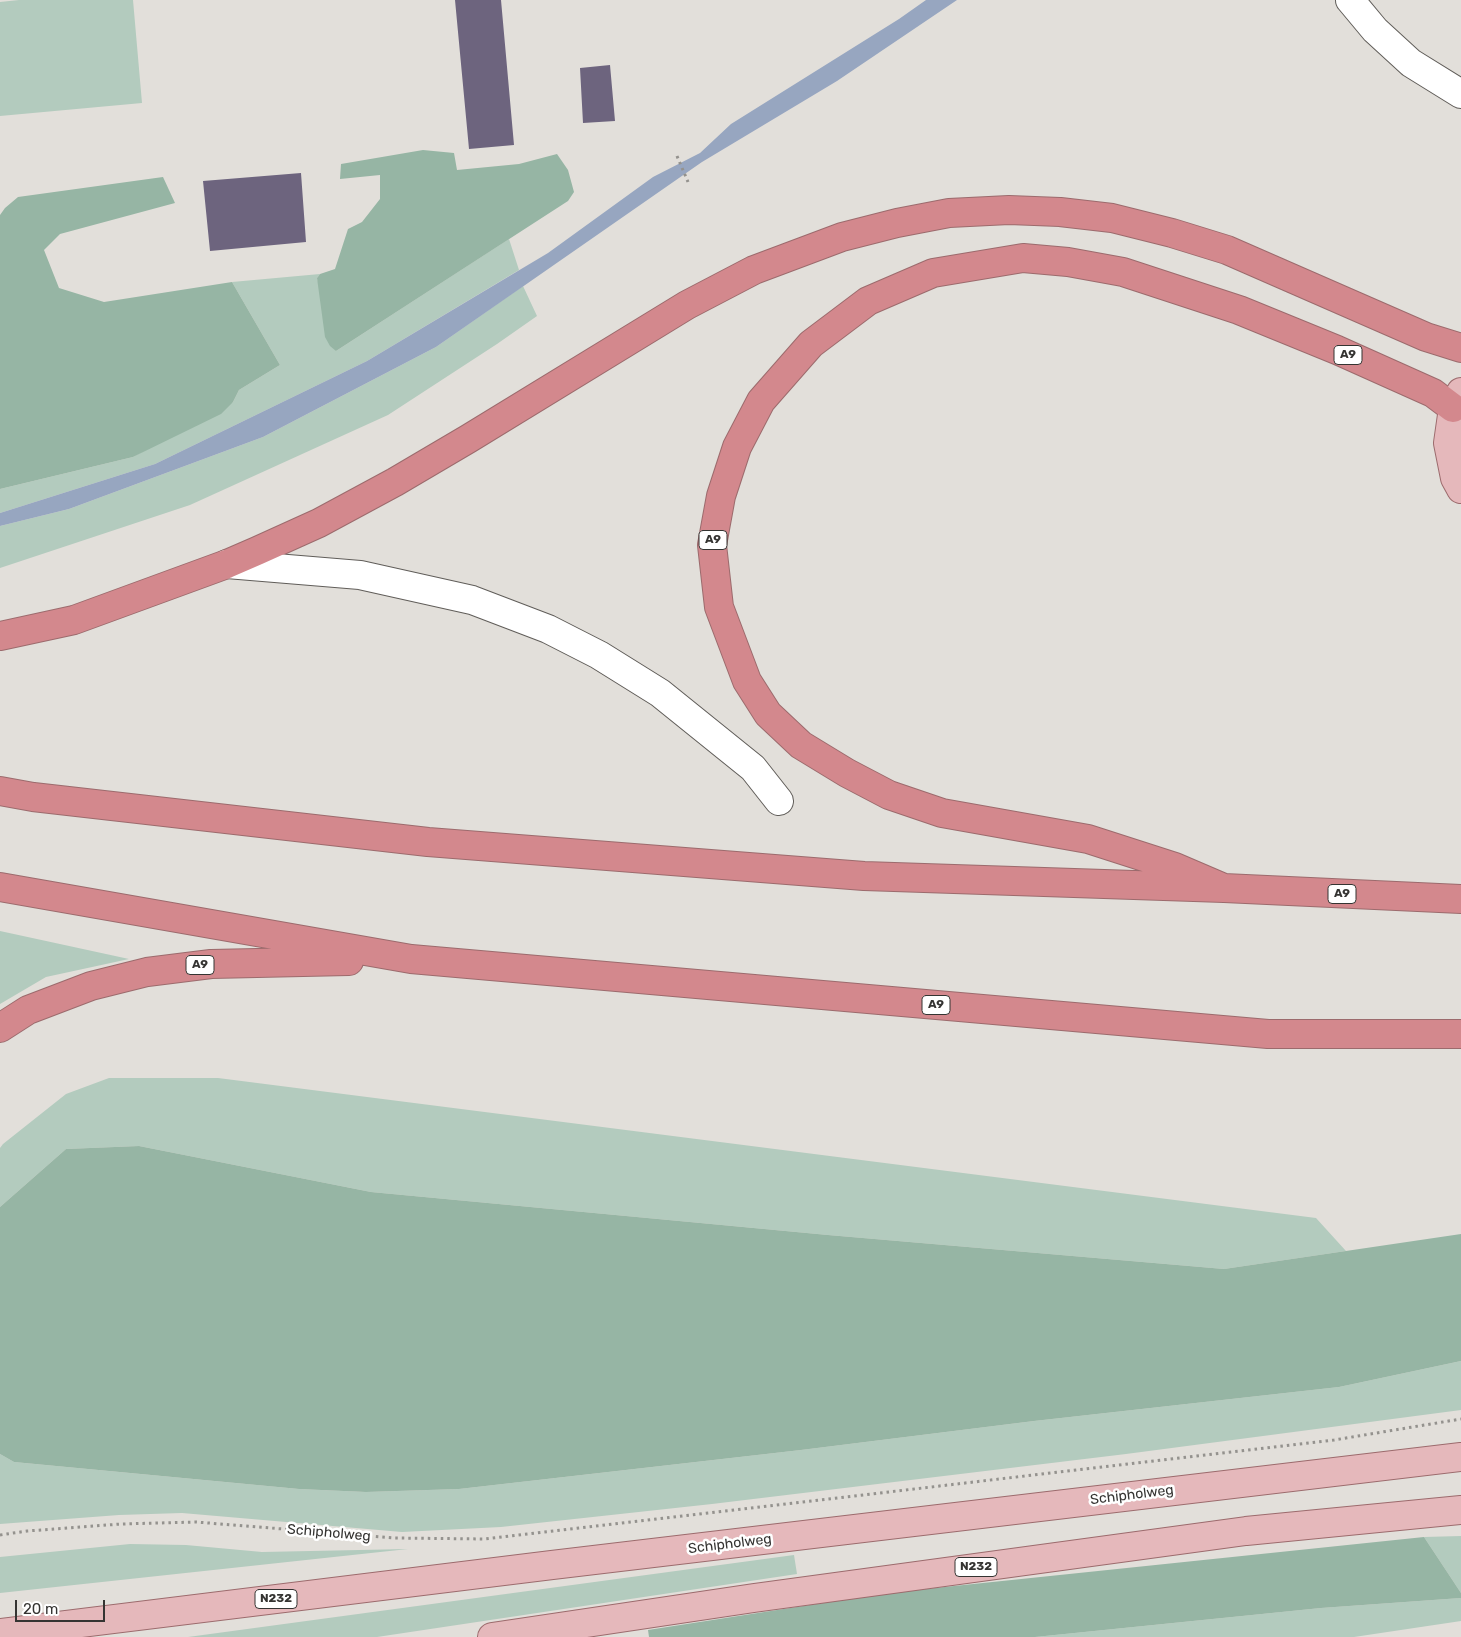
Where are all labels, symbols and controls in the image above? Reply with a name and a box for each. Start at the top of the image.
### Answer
road number: A9 [1334,346,1362,364]
road number: A9 [699,530,727,550]
road number: A9 [1328,884,1356,904]
road number: A9 [186,956,214,974]
road number: A9 [922,996,950,1014]
street label: Schipholweg [1089,1482,1175,1508]
street label: Schipholweg [286,1521,372,1545]
street label: Schipholweg [687,1531,773,1557]
road number: N232 [955,1558,997,1576]
scale bar [18,1590,108,1622]
road number: N232 [255,1590,297,1608]
text: 20 m [23,1600,58,1618]

